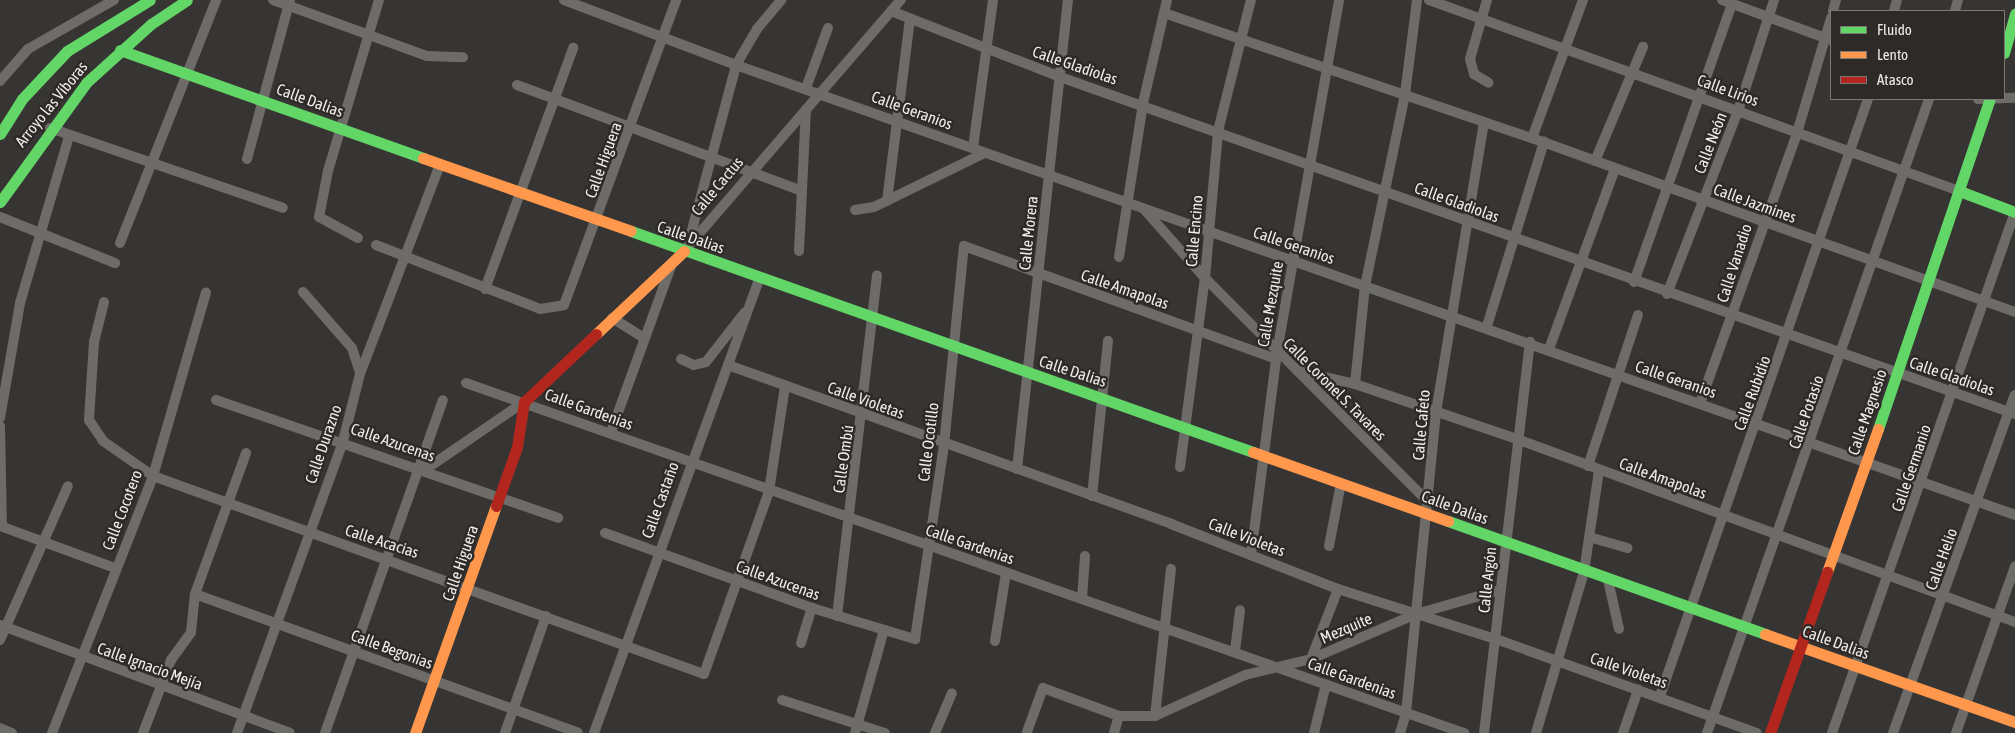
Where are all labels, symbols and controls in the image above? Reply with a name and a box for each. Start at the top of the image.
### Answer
legend [1830,10,2005,100]
text: Fluido [1877,21,1912,38]
street label: Calle Gladiolas [1030,41,1120,89]
text: Lento [1877,46,1908,63]
street label: Arroyo las Víboras [11,57,91,151]
street label: Calle Lirios [1695,70,1761,110]
text: Atasco [1877,71,1914,88]
street label: Calle Dalias [274,79,346,121]
street label: Calle Geranios [869,87,955,133]
street label: Calle Neón [1690,110,1730,176]
street label: Calle Higuera [580,120,626,200]
street label: Calle Cactus [687,153,747,219]
street label: Calle Gladiolas [1412,178,1502,226]
street label: Calle Jazmines [1711,179,1799,227]
street label: Calle Encino [1181,194,1207,268]
street label: Calle Morera [1015,195,1041,271]
street label: Calle Dalias [655,217,727,257]
street label: Calle Vanadio [1712,221,1756,305]
street label: Calle Geranios [1251,222,1337,268]
street label: Calle Mezquite [1253,260,1287,348]
street label: Calle Amapolas [1079,265,1171,313]
street label: Calle Coronel S. Tavares [1280,334,1390,444]
street label: Calle Dalias [1037,351,1109,391]
street label: Calle Gladiolas [1907,352,1997,400]
street label: Calle Rubidio [1730,353,1774,433]
street label: Calle Geranios [1633,356,1719,402]
street label: Calle Magnesio [1843,367,1891,457]
street label: Calle Potasio [1784,373,1828,451]
street label: Calle Violetas [825,377,907,423]
street label: Calle Gardenias [542,384,636,434]
street label: Calle Cafeto [1408,389,1434,461]
street label: Calle Ocotillo [914,401,942,483]
street label: Calle Durazno [301,402,345,486]
street label: Calle Azucenas [348,419,438,465]
street label: Calle Germanio [1887,422,1935,514]
street label: Calle Ombú [829,424,857,494]
street label: Calle Amapolas [1617,453,1709,503]
street label: Calle Castaño [637,459,683,541]
street label: Calle Cocotero [98,467,146,553]
street label: Calle Dalias [1419,486,1491,528]
street label: Calle Violetas [1206,514,1288,560]
street label: Calle Acacias [343,520,421,562]
street label: Calle Gardenias [923,520,1017,568]
street label: Calle Higuera [438,522,482,604]
street label: Calle Helio [1921,525,1961,593]
street label: Calle Argón [1474,546,1500,614]
street label: Calle Azucenas [733,556,823,604]
street label: Mezquite [1317,609,1375,647]
street label: Calle Dalias [1800,621,1872,663]
street label: Calle Begonias [348,625,436,673]
street label: Calle Ignacio Mejía [95,638,205,694]
street label: Calle Violetas [1588,648,1670,692]
street label: Calle Gardenias [1305,653,1399,703]

